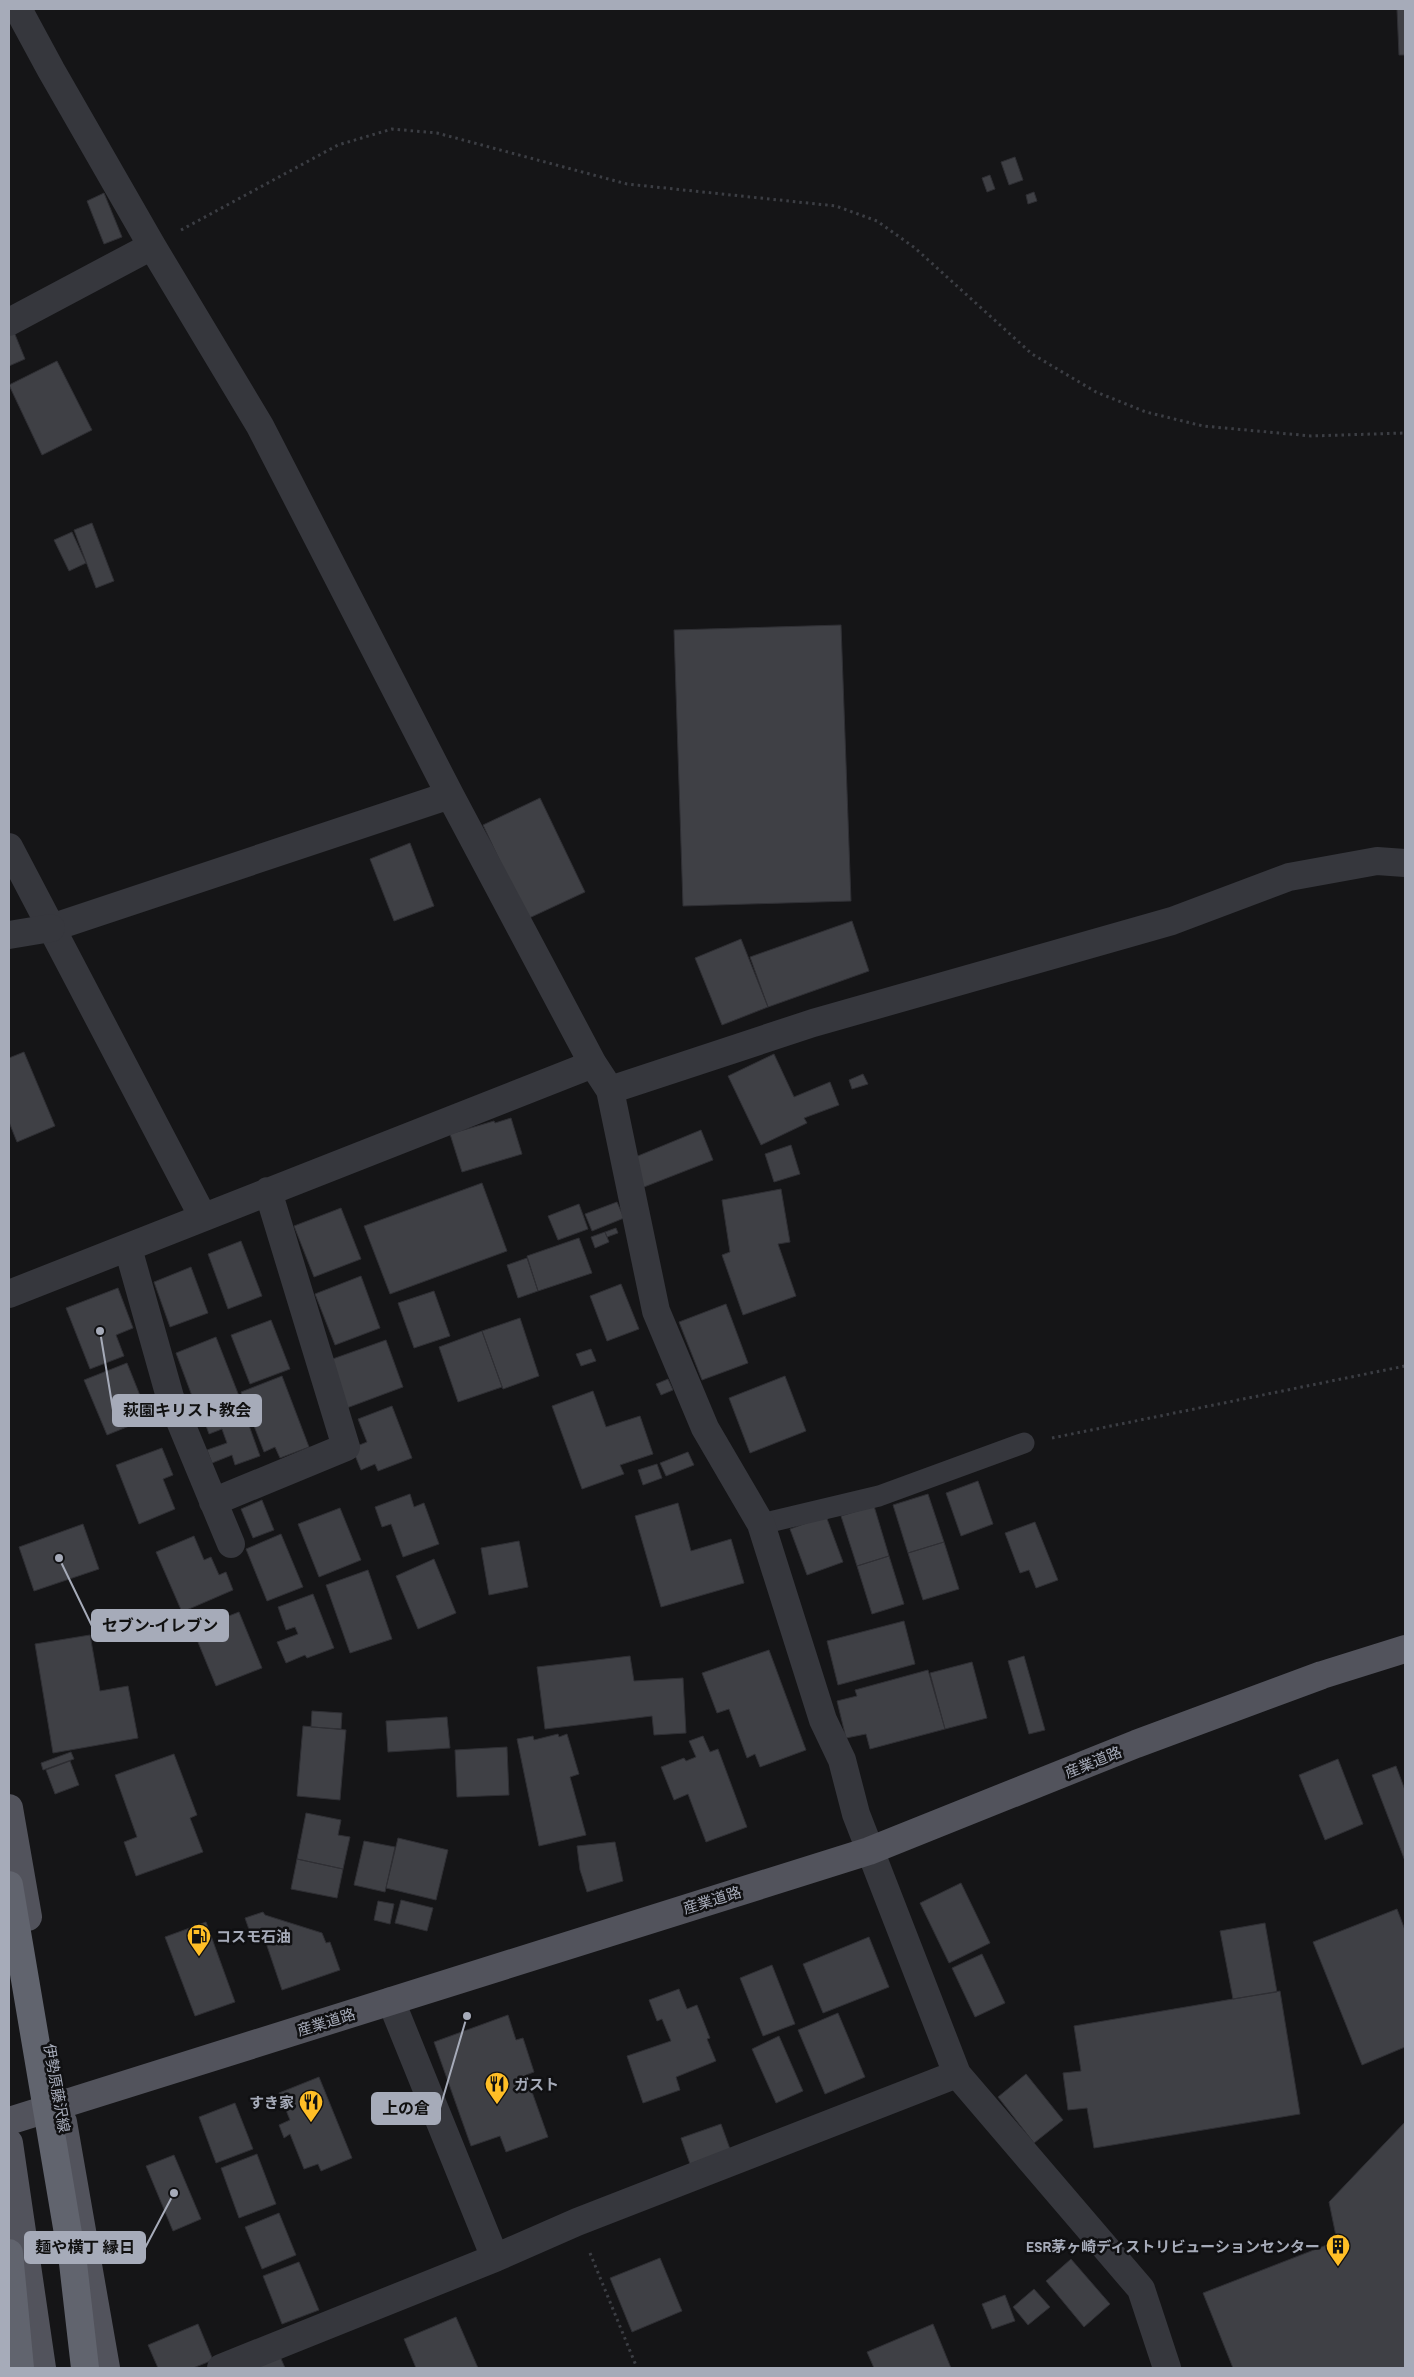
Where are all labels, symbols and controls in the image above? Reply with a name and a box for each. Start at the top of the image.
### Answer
callout: 萩園キリスト教会 [113,1395,261,1426]
text: 萩園キリスト教会 [123,1399,251,1421]
callout: セブン-イレブン [92,1610,228,1641]
text: セブン-イレブン [102,1614,218,1636]
street label: 産業道路 [1061,1741,1125,1783]
street label: 産業道路 [680,1881,744,1919]
fuel station icon: コスモ石油 [186,1923,212,1957]
place label: コスモ石油 [216,1926,291,1947]
street label: 産業道路 [294,2003,358,2041]
street label: 伊勢原藤沢線 [39,2042,75,2134]
restaurant icon: ガスト [484,2071,510,2105]
place label: ガスト [514,2074,559,2095]
restaurant icon: すき家 [298,2089,324,2123]
place label: すき家 [249,2092,294,2113]
callout: 上の倉 [372,2093,440,2124]
text: 上の倉 [382,2097,430,2119]
callout: 麺や横丁 縁日 [25,2232,145,2263]
building icon: ESR茅ヶ崎ディストリビューションセンター [1325,2233,1351,2267]
text: 麺や横丁 縁日 [35,2236,135,2258]
place label: ESR茅ヶ崎ディストリビューションセンター [1026,2236,1320,2257]

